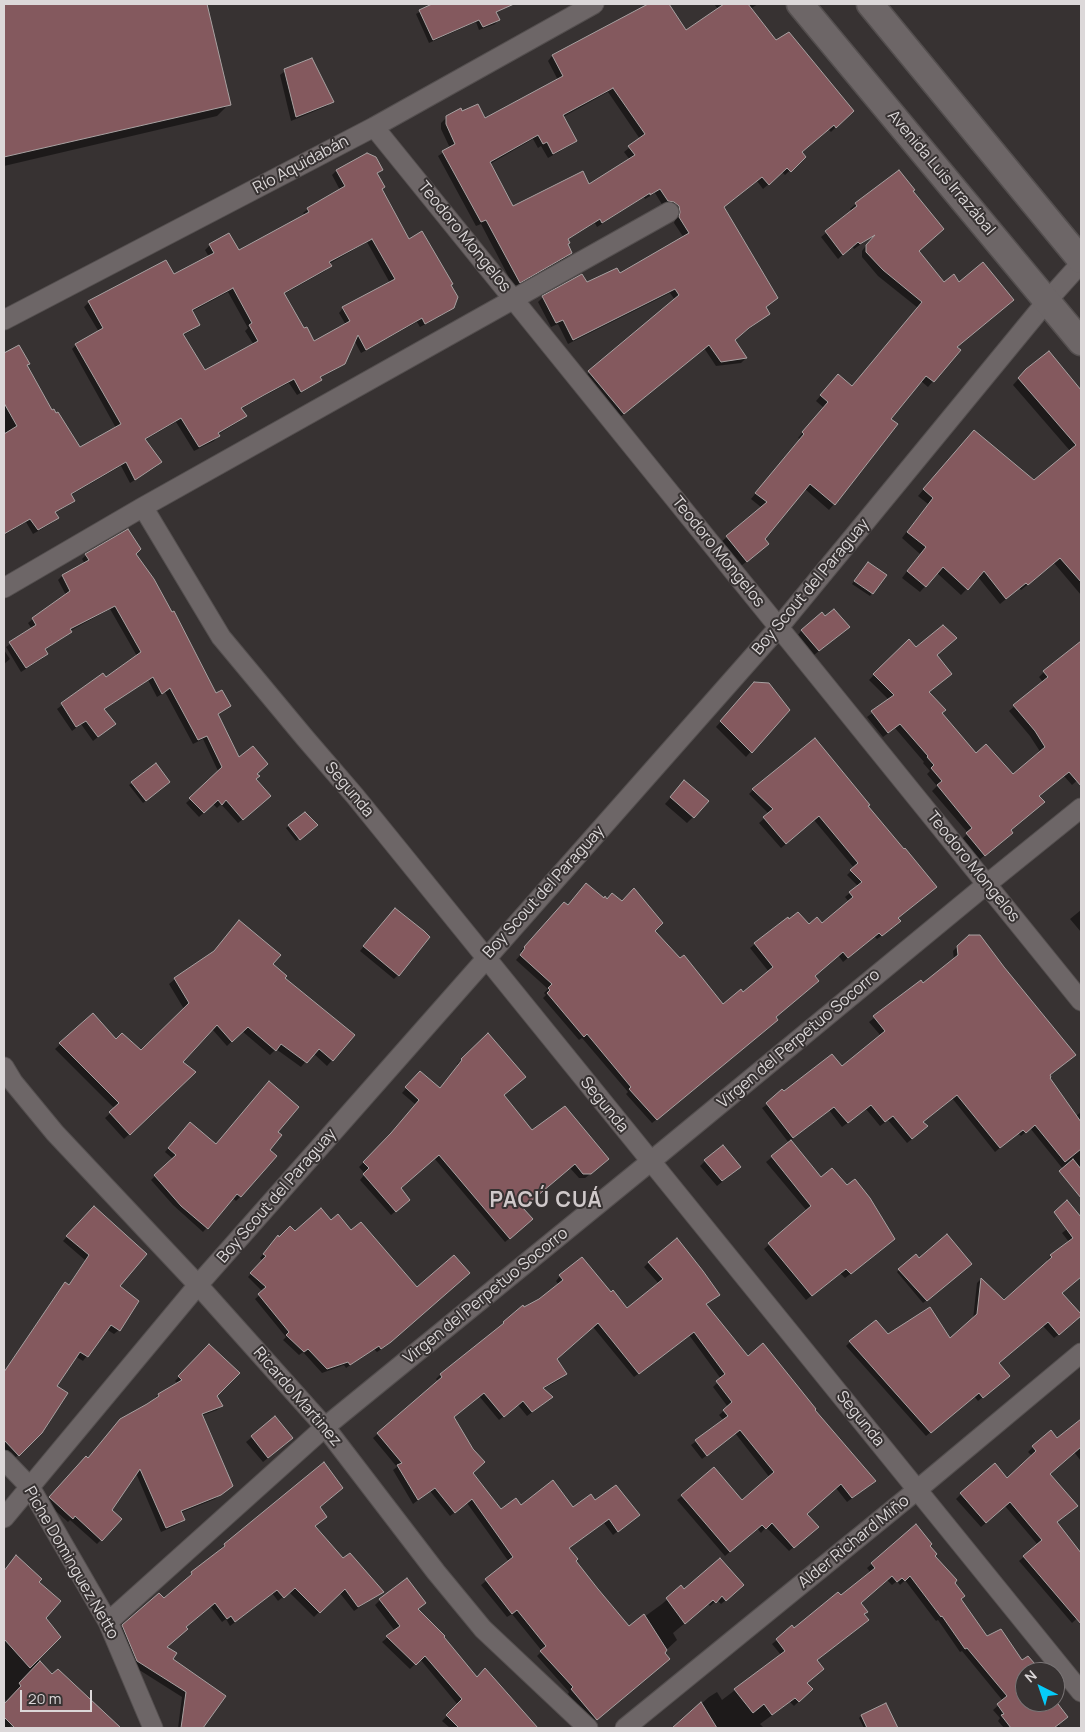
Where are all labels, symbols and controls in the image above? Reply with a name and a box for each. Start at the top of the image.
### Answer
street label: Avenida Luis Irrazábal [883,107,999,239]
street label: Río Aquidabán [250,132,352,198]
street label: Teodoro Mongelos [413,178,515,296]
street label: Teodoro Mongelos [667,493,769,611]
street label: Boy Scout del Paraguay [748,515,874,659]
street label: Segunda [320,759,378,821]
street label: Teodoro Mongelos [922,808,1024,926]
street label: Boy Scout del Paraguay [479,822,609,962]
street label: Virgen del Perpetuo Socorro [714,965,884,1113]
street label: Segunda [576,1073,632,1137]
street label: Boy Scout del Paraguay [213,1125,341,1267]
district label: PACÚ CUÁ [489,1188,603,1214]
street label: Virgen del Perpetuo Socorro [400,1224,572,1368]
street label: Ricardo Martinez [249,1344,345,1450]
street label: Segunda [832,1387,888,1451]
street label: Piche Dominguez Netto [19,1483,123,1643]
street label: Alder Richard Miño [795,1491,913,1593]
north arrow [1015,1662,1065,1712]
text: N [1020,1666,1041,1687]
scale bar [22,1680,95,1712]
text: 20 m [28,1688,61,1709]

